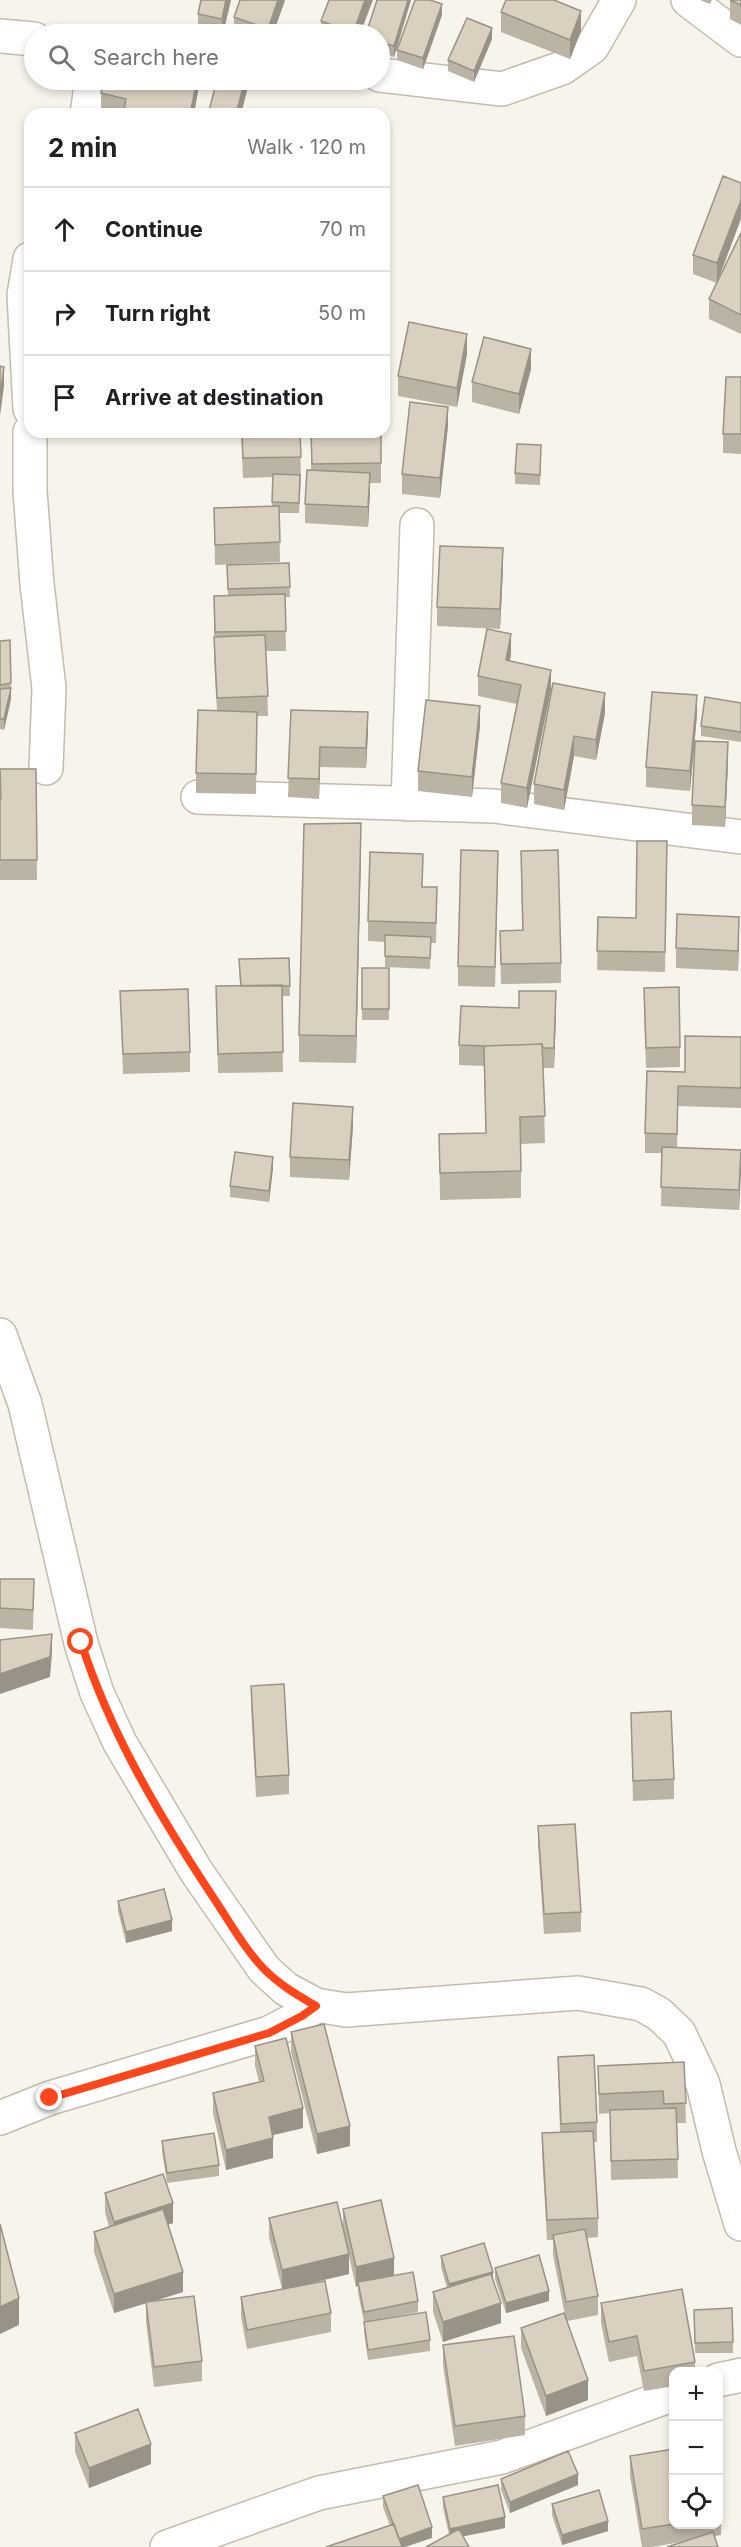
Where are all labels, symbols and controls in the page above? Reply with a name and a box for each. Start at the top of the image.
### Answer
search box [24,24,390,90]
icon: search [45,41,78,74]
text: Search here [93,44,219,70]
text: 2 min [48,132,118,163]
text: Walk · 120 m [247,135,366,159]
icon: ahead [48,213,81,246]
text: Continue [105,216,203,242]
text: 70 m [319,217,366,241]
icon: right [48,297,81,330]
text: Turn right [105,300,211,326]
text: 50 m [318,301,366,325]
icon: arrive [48,381,81,414]
text: Arrive at destination [105,384,324,410]
route start [67,1628,93,1654]
route end [36,2084,62,2110]
map controls [669,2367,723,2529]
button: + [669,2367,723,2421]
button: − [669,2421,723,2475]
button: locate [669,2475,723,2529]

